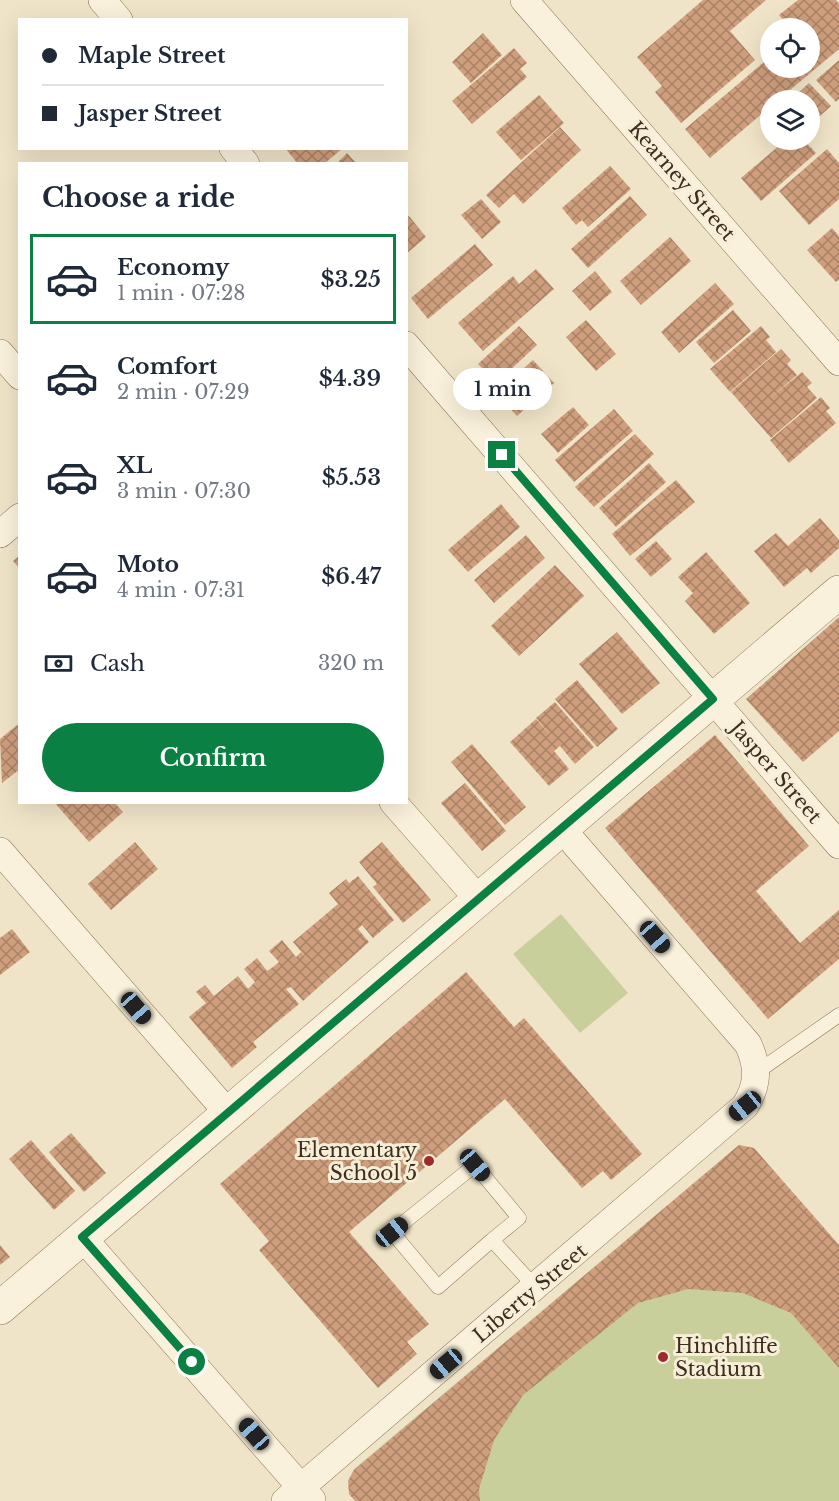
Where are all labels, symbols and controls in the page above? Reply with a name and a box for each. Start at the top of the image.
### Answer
map controls [760,18,820,150]
button: locate [760,18,820,78]
text: Maple Street [78,42,226,69]
button: layers [760,90,820,150]
text: Jasper Street [78,100,222,127]
street label: Kearney Street [624,116,741,246]
text: Choose a ride [42,181,235,214]
icon: car [45,252,99,306]
text: Economy [117,254,229,281]
text: $3.25 [320,266,381,293]
text: 1 min · 07:28 [117,281,245,305]
icon: car [45,351,99,405]
text: Comfort [117,353,217,380]
text: $4.39 [319,365,381,392]
callout: 1 min [452,368,552,410]
text: 1 min [474,377,531,401]
text: 2 min · 07:29 [117,380,250,404]
route end [488,441,515,468]
icon: car [45,450,99,504]
text: XL [117,452,152,479]
text: $5.53 [322,464,381,491]
text: 3 min · 07:30 [117,479,251,503]
icon: car [45,549,99,603]
text: Moto [117,551,179,578]
text: $6.47 [321,563,381,590]
text: 4 min · 07:31 [117,578,245,602]
icon: cash [42,647,75,680]
text: Cash [90,650,145,677]
text: 320 m [318,651,384,675]
street label: Jasper Street [723,714,827,828]
button: Confirm [42,723,384,792]
car [636,918,674,956]
car [117,989,155,1027]
car [725,1088,765,1124]
place label: Elementary School 5 [297,1138,417,1185]
car [457,1145,493,1185]
marker: Elementary School 5 [422,1154,436,1168]
car [372,1214,412,1250]
street label: Liberty Street [468,1238,592,1348]
place label: Hinchliffe Stadium [675,1334,778,1381]
car [426,1346,466,1382]
route start [178,1348,205,1375]
marker: Hinchliffe Stadium [656,1350,670,1364]
car [235,1415,273,1453]

